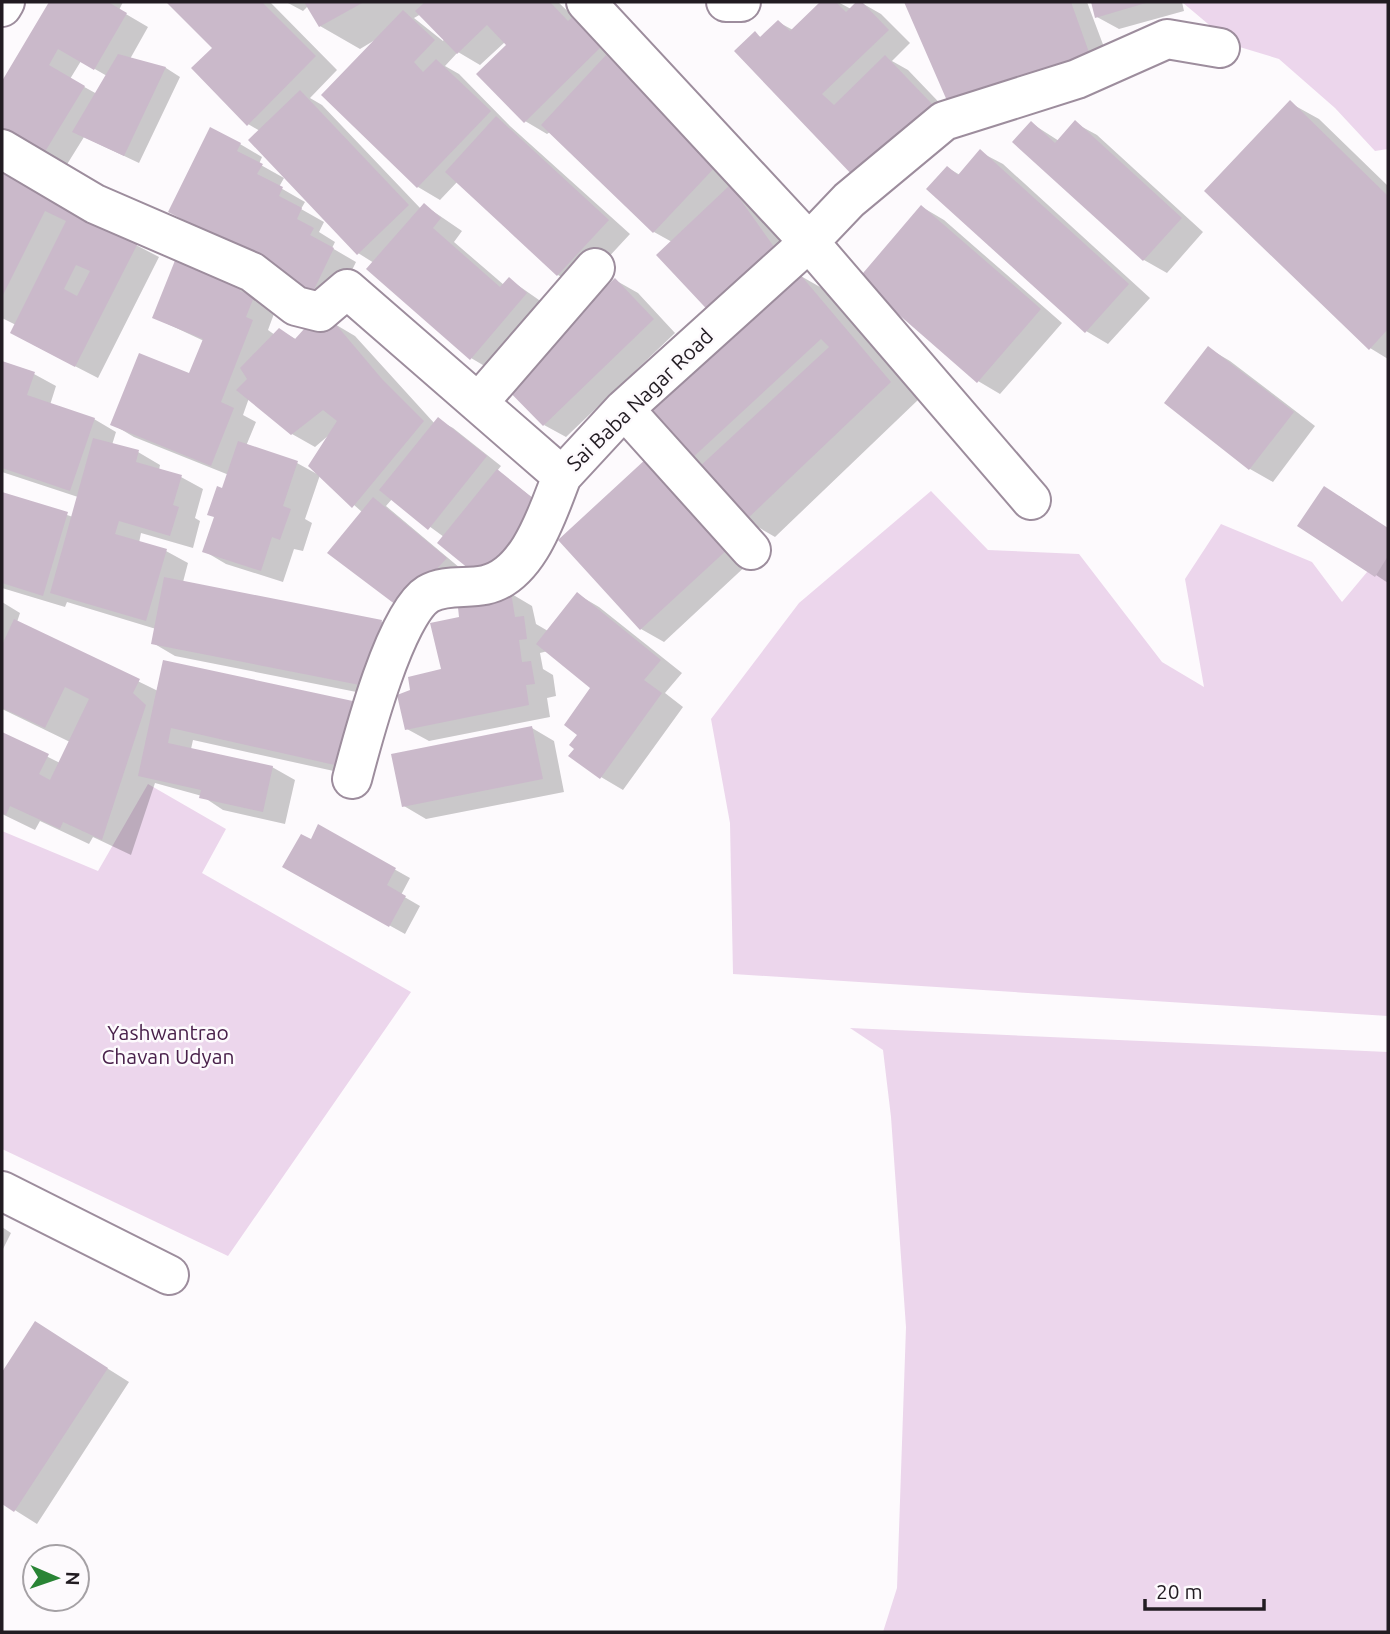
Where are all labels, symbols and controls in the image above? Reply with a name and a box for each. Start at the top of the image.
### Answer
street label: Sai Baba Nagar Road [561,323,717,475]
park label: Yashwantrao Chavan Udyan [102,1020,234,1068]
north arrow [21,1543,91,1613]
scale bar [1145,1568,1264,1612]
text: N [62,1571,84,1586]
text: 20 m [1156,1579,1203,1603]

